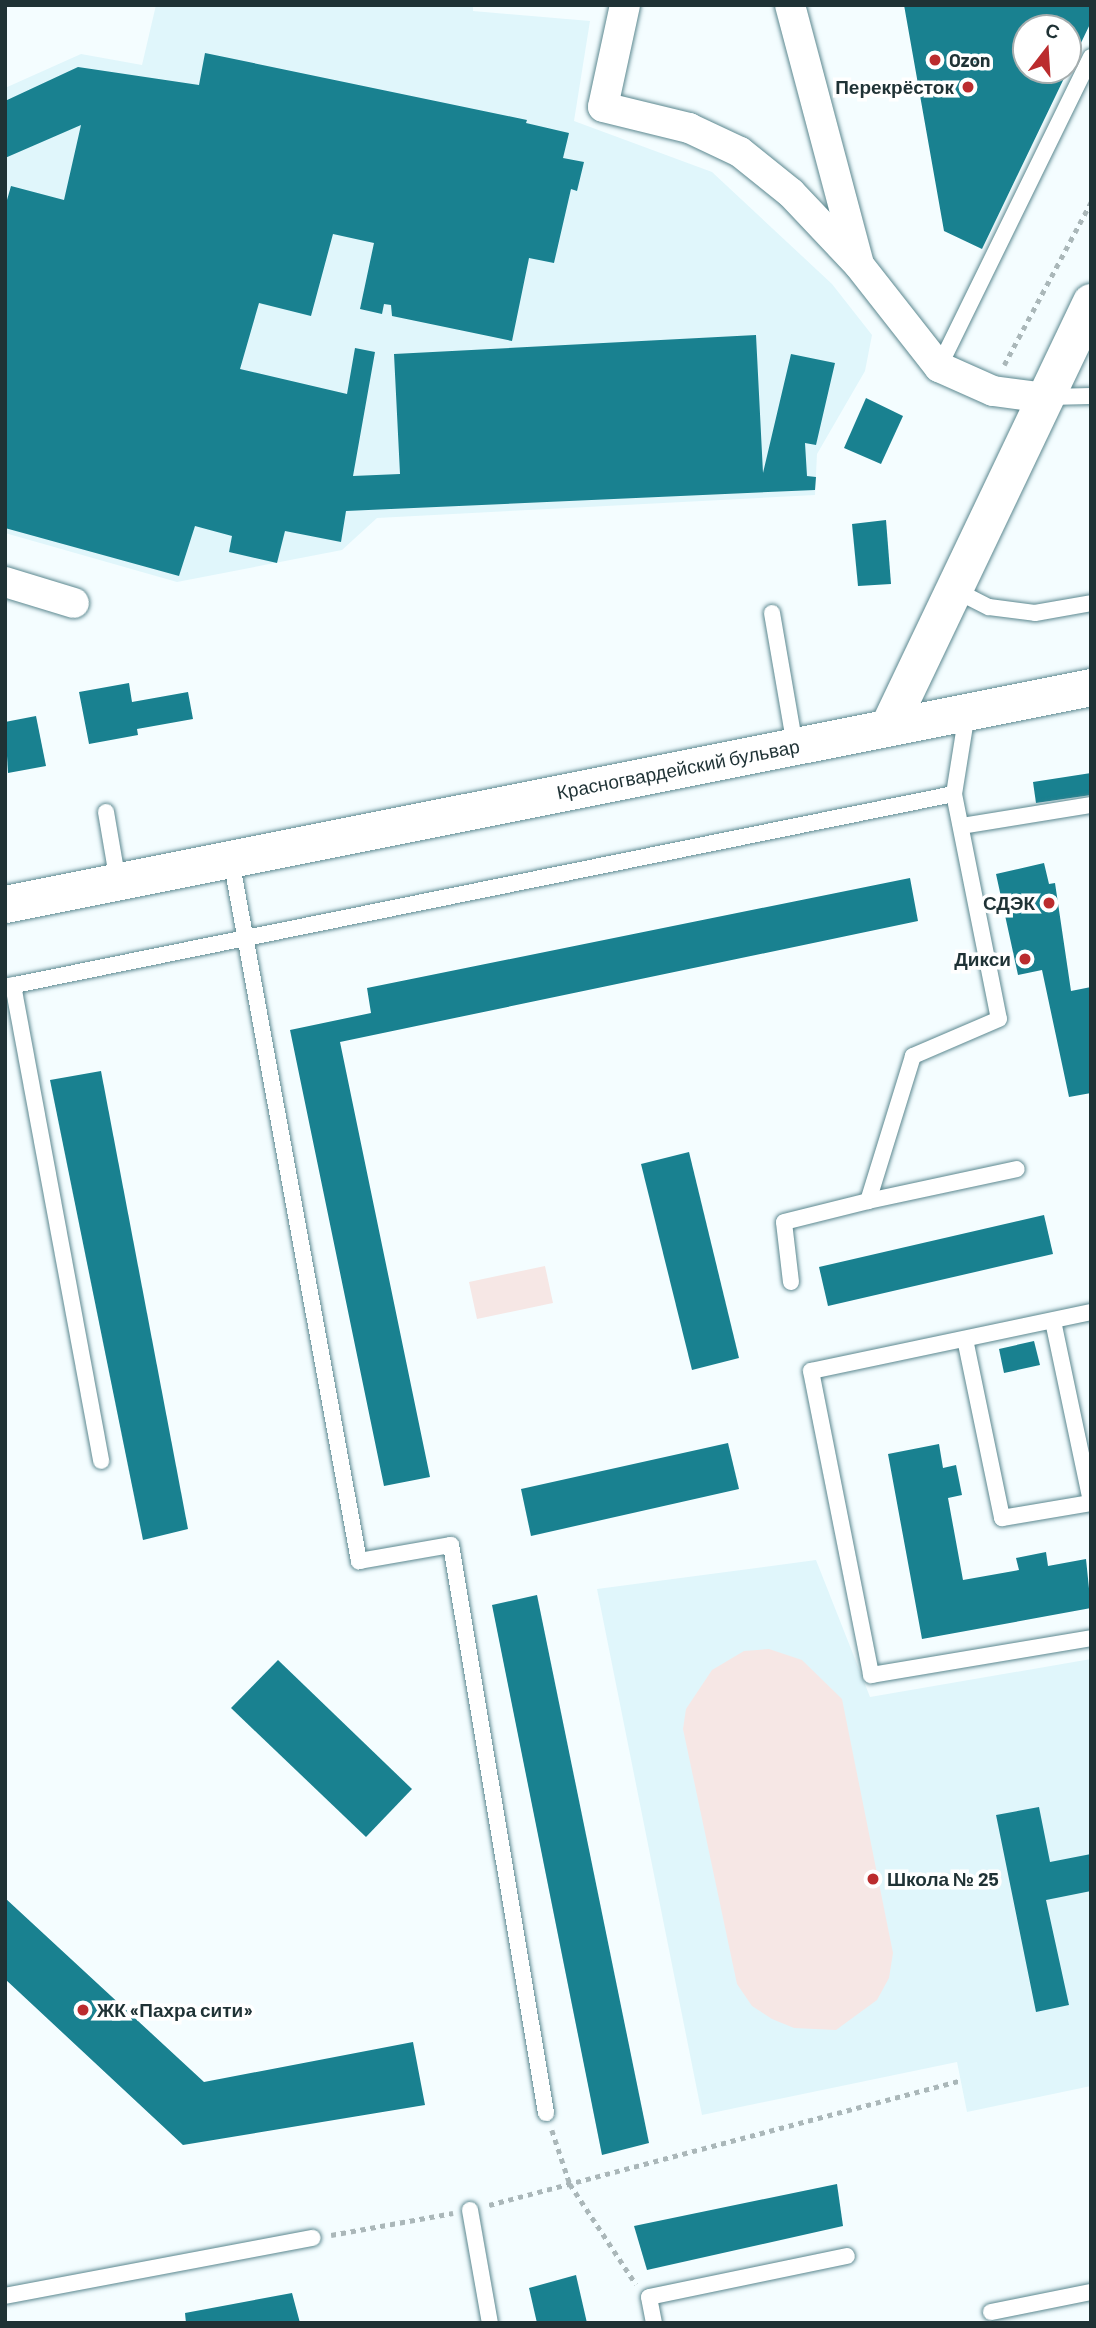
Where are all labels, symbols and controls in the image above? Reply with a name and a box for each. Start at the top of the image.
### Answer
north arrow [1012,14,1082,84]
text: С [1043,17,1063,43]
place label: Ozon [949,49,991,71]
marker: Ozon [927,52,943,68]
place label: Перекрёсток [835,76,954,98]
marker: Перекрёсток [960,79,976,95]
street label: Красногвардейский бульвар [555,734,801,804]
place label: СДЭК [983,892,1035,914]
marker: СДЭК [1041,895,1057,911]
place label: Дикси [954,948,1011,970]
marker: Дикси [1017,951,1033,967]
place label: Школа № 25 [887,1868,999,1890]
marker: Школа № 25 [865,1871,881,1887]
place label: ЖК «Пахра сити» [97,1999,253,2021]
marker: ЖК «Пахра сити» [75,2002,91,2018]

